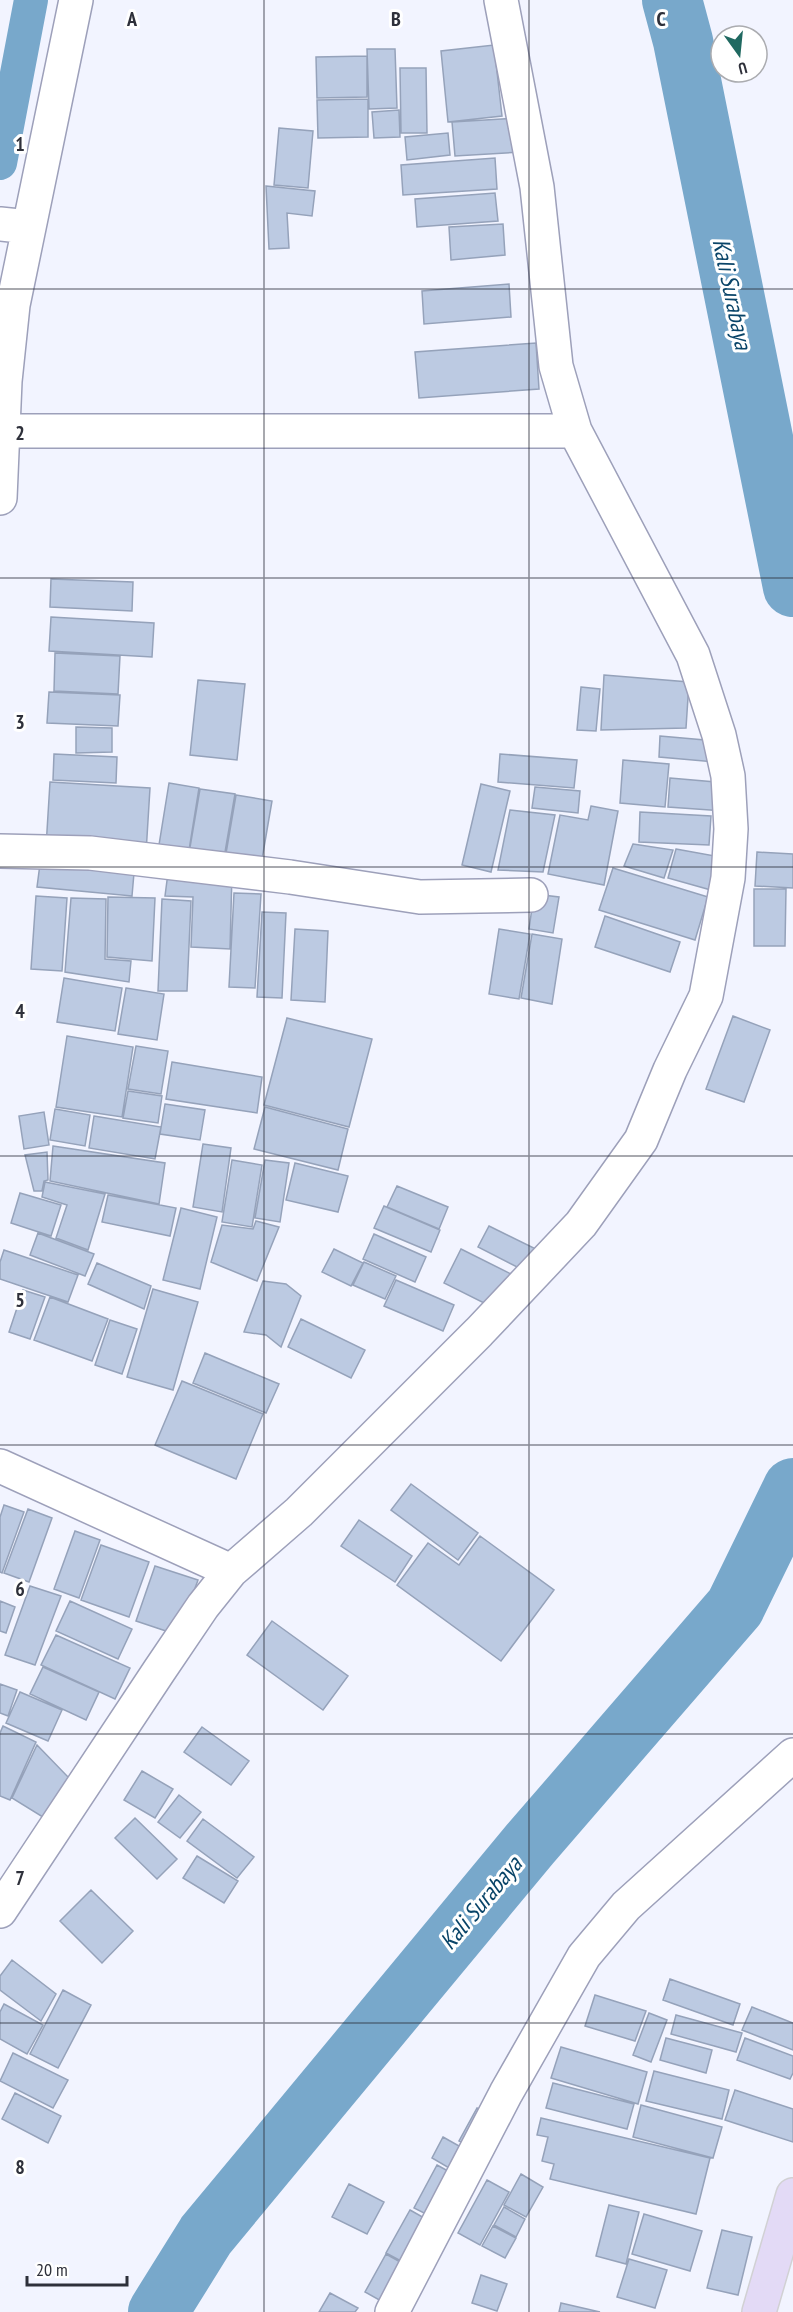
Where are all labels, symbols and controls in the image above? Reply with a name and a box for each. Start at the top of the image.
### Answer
text: A [126,6,138,32]
text: B [391,6,401,32]
text: C [656,6,666,32]
north arrow [709,24,769,84]
text: U [736,58,749,79]
text: 1 [15,131,25,157]
water label: Kali Surabaya [706,236,760,353]
text: 2 [15,420,25,446]
text: 3 [15,709,25,735]
text: 4 [15,998,25,1024]
text: 5 [15,1287,25,1313]
text: 6 [15,1576,25,1602]
water label: Kali Surabaya [433,1849,529,1956]
text: 7 [15,1865,25,1891]
text: 8 [15,2154,25,2180]
scale bar [27,2249,128,2287]
text: 20 m [36,2258,68,2281]

